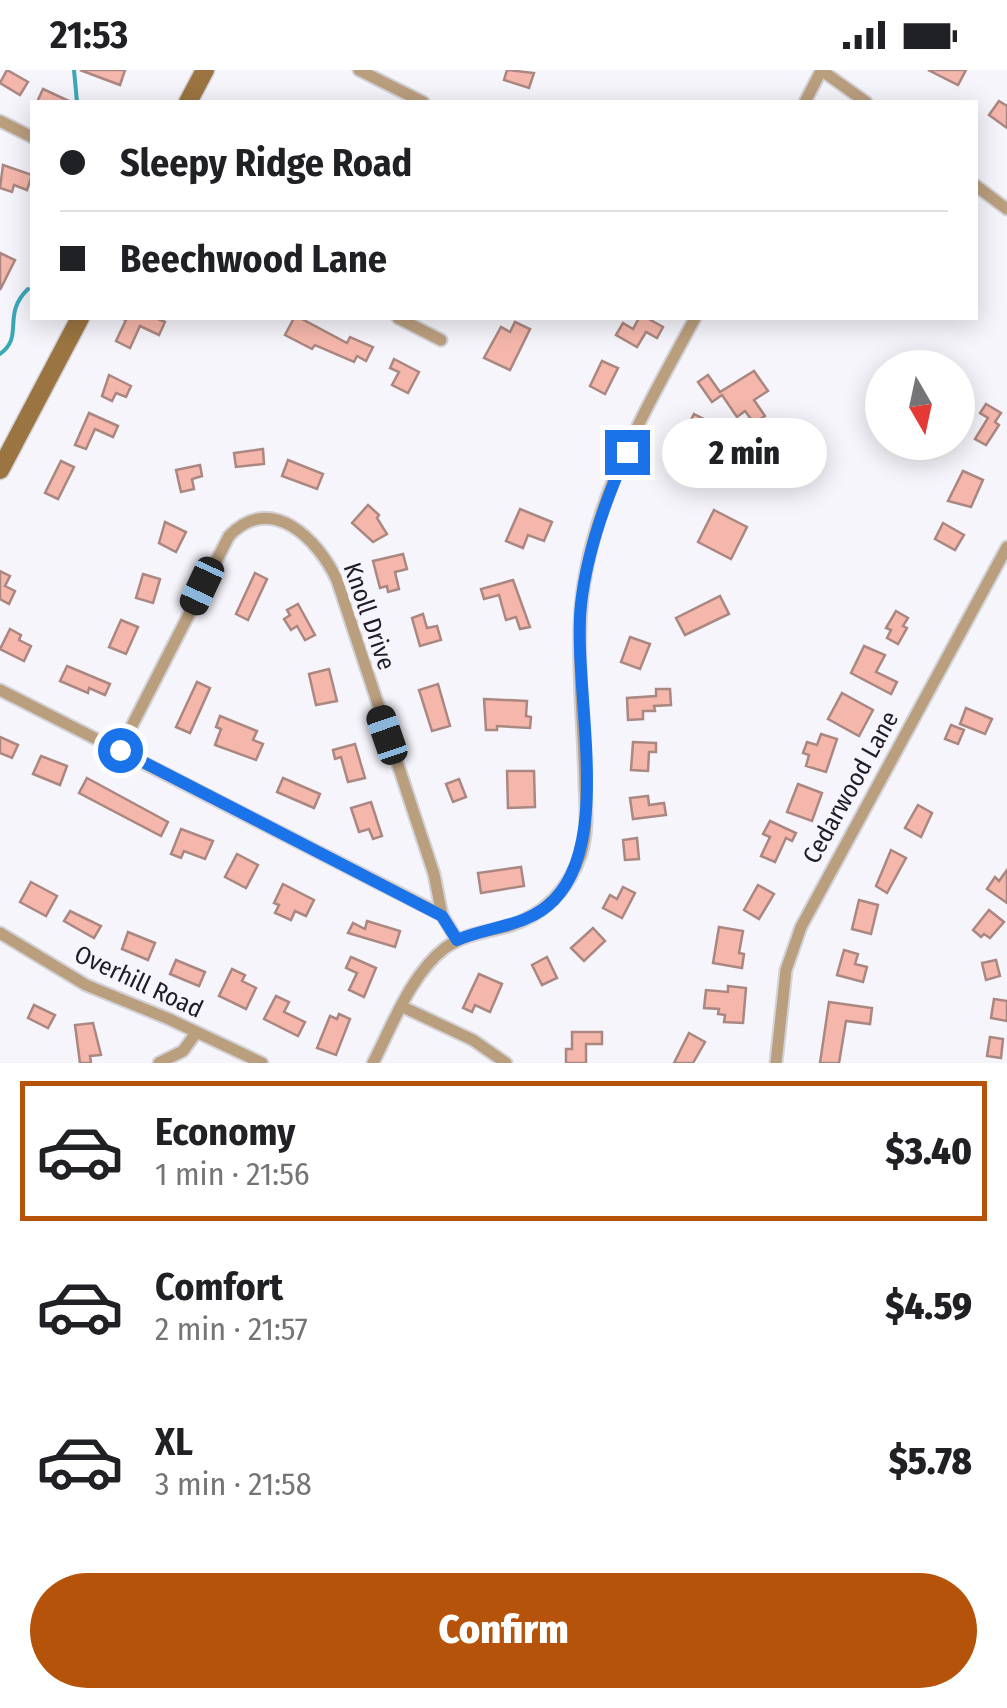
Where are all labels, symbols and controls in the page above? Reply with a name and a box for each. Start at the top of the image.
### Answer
text: 21:53 [50,12,128,58]
text: Sleepy Ridge Road [120,140,412,186]
text: Beechwood Lane [120,236,387,282]
north arrow [865,350,975,460]
map controls [865,350,975,460]
callout: 2 min [662,417,827,487]
route end [605,430,650,475]
text: 2 min [709,434,780,472]
car [176,552,228,620]
street label: Knoll Drive [337,559,401,674]
car [363,702,411,768]
street label: Cedarwood Lane [797,706,905,869]
route start [98,728,143,773]
street label: Overhill Road [70,939,208,1025]
icon: car [35,1106,125,1196]
text: Economy [155,1109,295,1155]
text: $3.40 [886,1128,972,1174]
text: 1 min · 21:56 [155,1155,310,1193]
icon: car [35,1261,125,1351]
text: Comfort [155,1264,283,1310]
text: $4.59 [885,1283,972,1329]
text: 2 min · 21:57 [155,1310,308,1348]
icon: car [35,1416,125,1506]
text: XL [155,1419,193,1465]
text: $5.78 [889,1438,972,1484]
text: 3 min · 21:58 [155,1465,312,1503]
button: Confirm [30,1573,977,1688]

